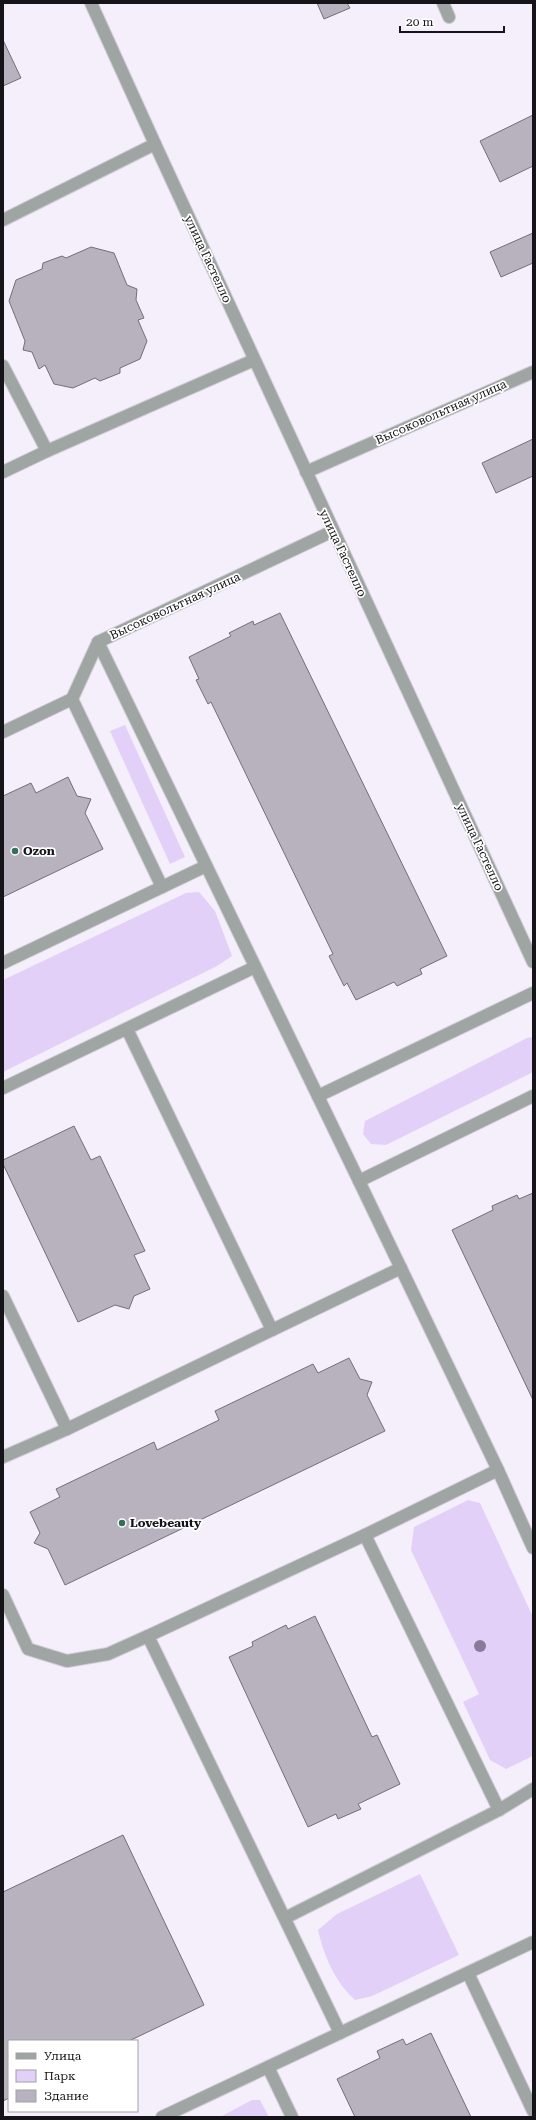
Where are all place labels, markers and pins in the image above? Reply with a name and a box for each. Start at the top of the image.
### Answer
place label: Ozon [23,844,55,858]
marker: Ozon [10,846,20,856]
place label: Lovebeauty [130,1516,202,1530]
marker: Lovebeauty [117,1518,127,1528]

